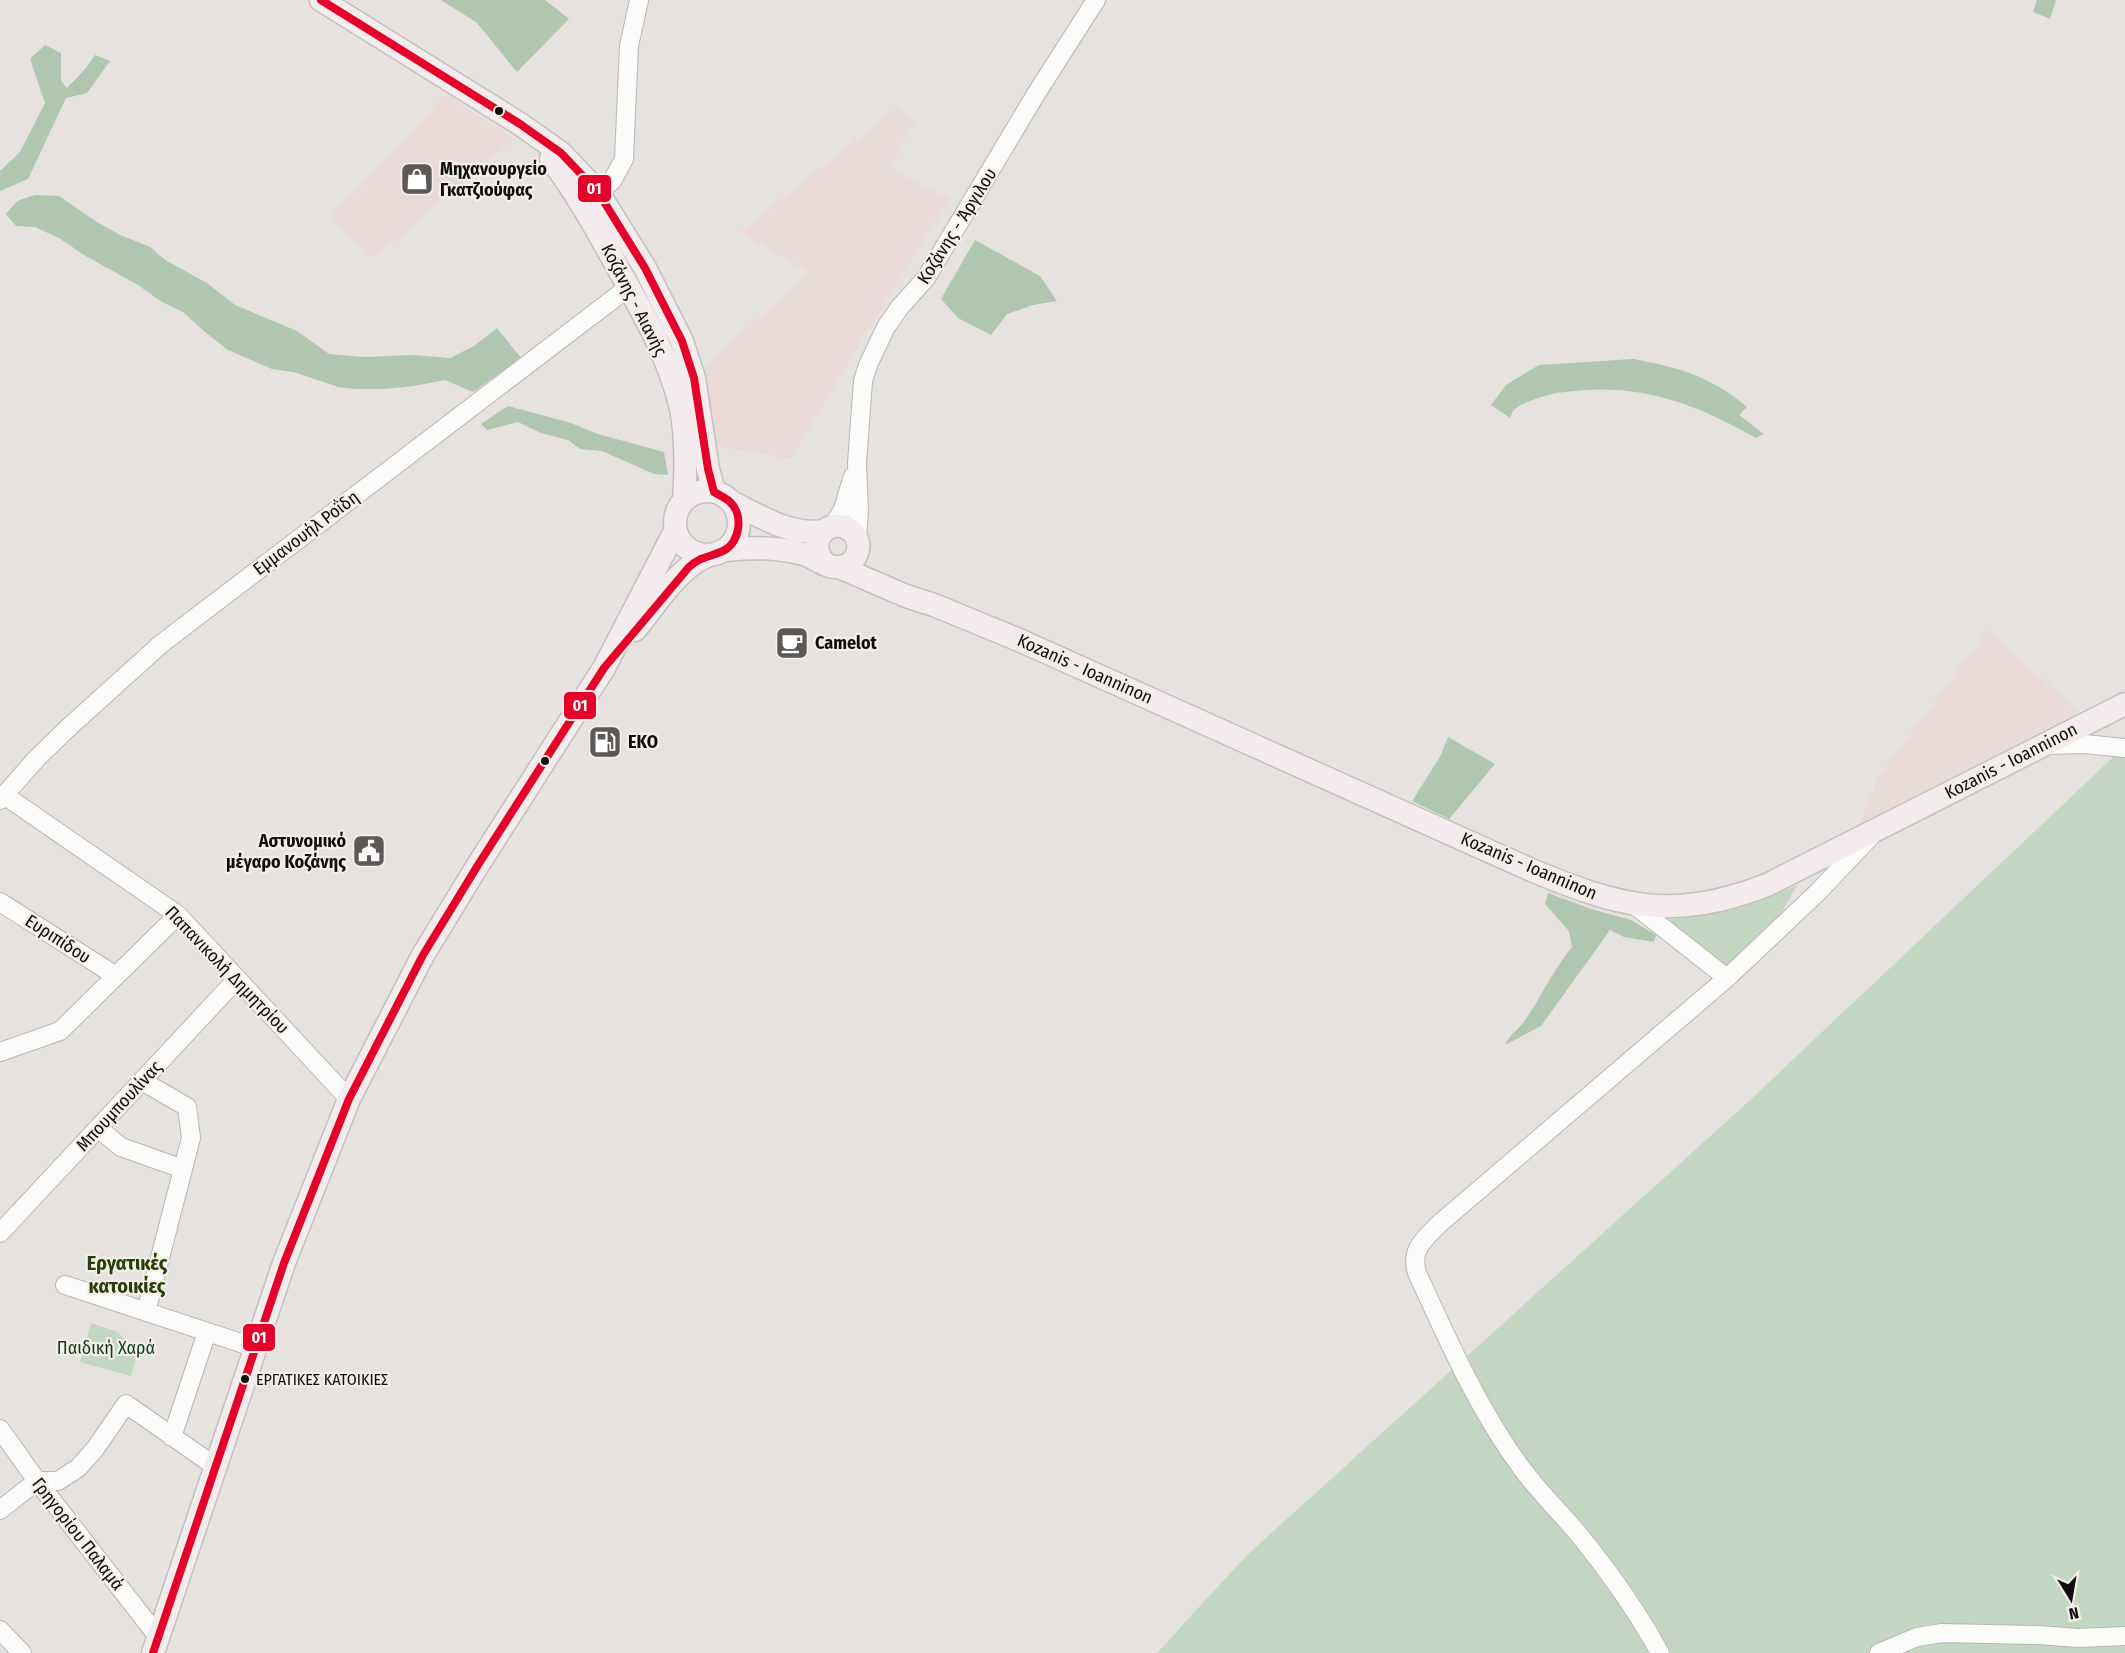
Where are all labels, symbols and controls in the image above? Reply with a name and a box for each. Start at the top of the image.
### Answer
unlabelled marker [493,105,505,117]
place label: Μηχανουργείο Γκατζιούφας [440,158,547,201]
shop icon: Μηχανουργείο Γκατζιούφας [399,161,435,197]
street label: Κοζάνης - Άργιλου [913,164,1001,288]
line badge: 01 [577,174,612,203]
text: 01 [586,179,602,198]
street label: Κοζάνης - Αιανής [596,240,672,360]
street label: Εμμανουήλ Ροΐδη [249,486,363,580]
cafe icon: Camelot [774,625,810,661]
street label: Kozanis - Ioanninon [1014,629,1156,709]
place label: Camelot [815,632,877,654]
line badge: 01 [563,691,597,720]
text: 01 [572,696,588,715]
street label: Kozanis - Ioanninon [1941,718,2081,804]
fuel station icon: EKO [587,724,623,760]
place label: EKO [628,731,658,753]
unlabelled marker [539,755,551,767]
street label: Kozanis - Ioanninon [1458,827,1600,905]
place label: Αστυνομικό μέγαρο Κοζάνης [226,830,346,873]
public building icon: Αστυνομικό μέγαρο Κοζάνης [351,833,387,869]
street label: Παπανικολή Δημητρίου [160,902,294,1038]
street label: Ευριπίδου [21,910,95,968]
street label: Μπουμπουλίνας [71,1056,167,1156]
district label: Εργατικές κατοικίες [87,1251,168,1298]
line badge: 01 [242,1323,276,1352]
text: 01 [251,1328,267,1347]
park label: Παιδική Χαρά [57,1337,155,1359]
place label: ΕΡΓΑΤΙΚΕΣ ΚΑΤΟΙΚΙΕΣ [256,1370,388,1389]
marker: ΕΡΓΑΤΙΚΕΣ ΚΑΤΟΙΚΙΕΣ [239,1373,251,1385]
street label: Γρηγορίου Παλαμά [27,1473,129,1595]
north arrow [2041,1569,2101,1629]
text: N [2067,1603,2080,1623]

